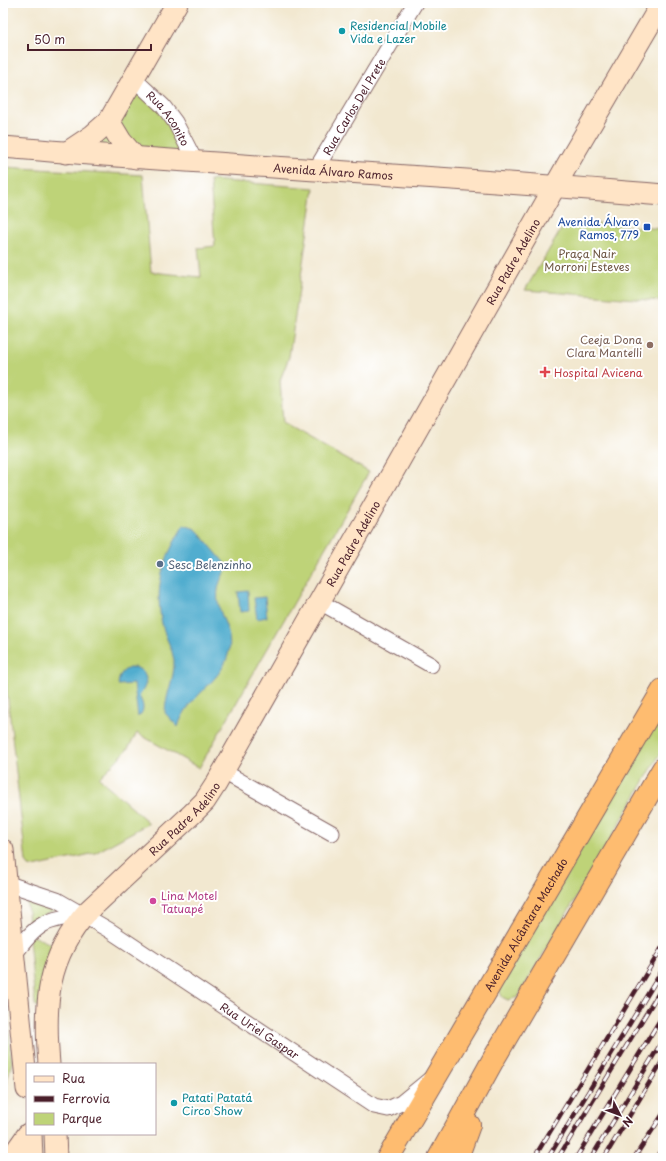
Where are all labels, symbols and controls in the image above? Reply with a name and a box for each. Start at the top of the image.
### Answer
place label: Residencial Mobile Vida e Lazer [350,17,447,47]
scale bar [28,26,151,52]
marker: Residencial Mobile Vida e Lazer [337,26,347,36]
text: 50 m [34,30,65,48]
street label: Rua Carlos Del Prete [318,55,389,158]
street label: Rua Aconito [143,86,194,149]
street label: Avenida Álvaro Ramos [273,159,393,183]
place label: Avenida Álvaro Ramos, 779 [558,213,639,243]
street label: Rua Padre Adelino [481,215,544,308]
marker: Avenida Álvaro Ramos, 779 [642,222,652,232]
park label: Praça Nair Morroni Esteves [544,245,630,275]
place label: Ceeja Dona Clara Mantelli [566,331,642,361]
marker: Ceeja Dona Clara Mantelli [645,340,655,350]
place label: Hospital Avicena [554,364,643,381]
marker: Hospital Avicena [539,366,551,378]
street label: Rua Padre Adelino [321,497,384,589]
place label: Sesc Belenzinho [168,556,251,573]
marker: Sesc Belenzinho [155,559,165,569]
street label: Rua Padre Adelino [145,778,224,859]
street label: Avenida Alcântara Machado [479,854,571,994]
place label: Lina Motel Tatuapé [161,887,217,917]
marker: Lina Motel Tatuapé [148,896,158,906]
street label: Rua Uriel Gaspar [217,998,303,1063]
legend [26,1063,156,1135]
text: Rua [62,1069,86,1087]
text: Ferrovia [62,1089,111,1107]
place label: Patati Patatá Circo Show [182,1089,253,1119]
north arrow [600,1095,640,1135]
marker: Patati Patatá Circo Show [169,1098,179,1108]
text: Parque [62,1109,102,1127]
text: N [618,1113,637,1131]

